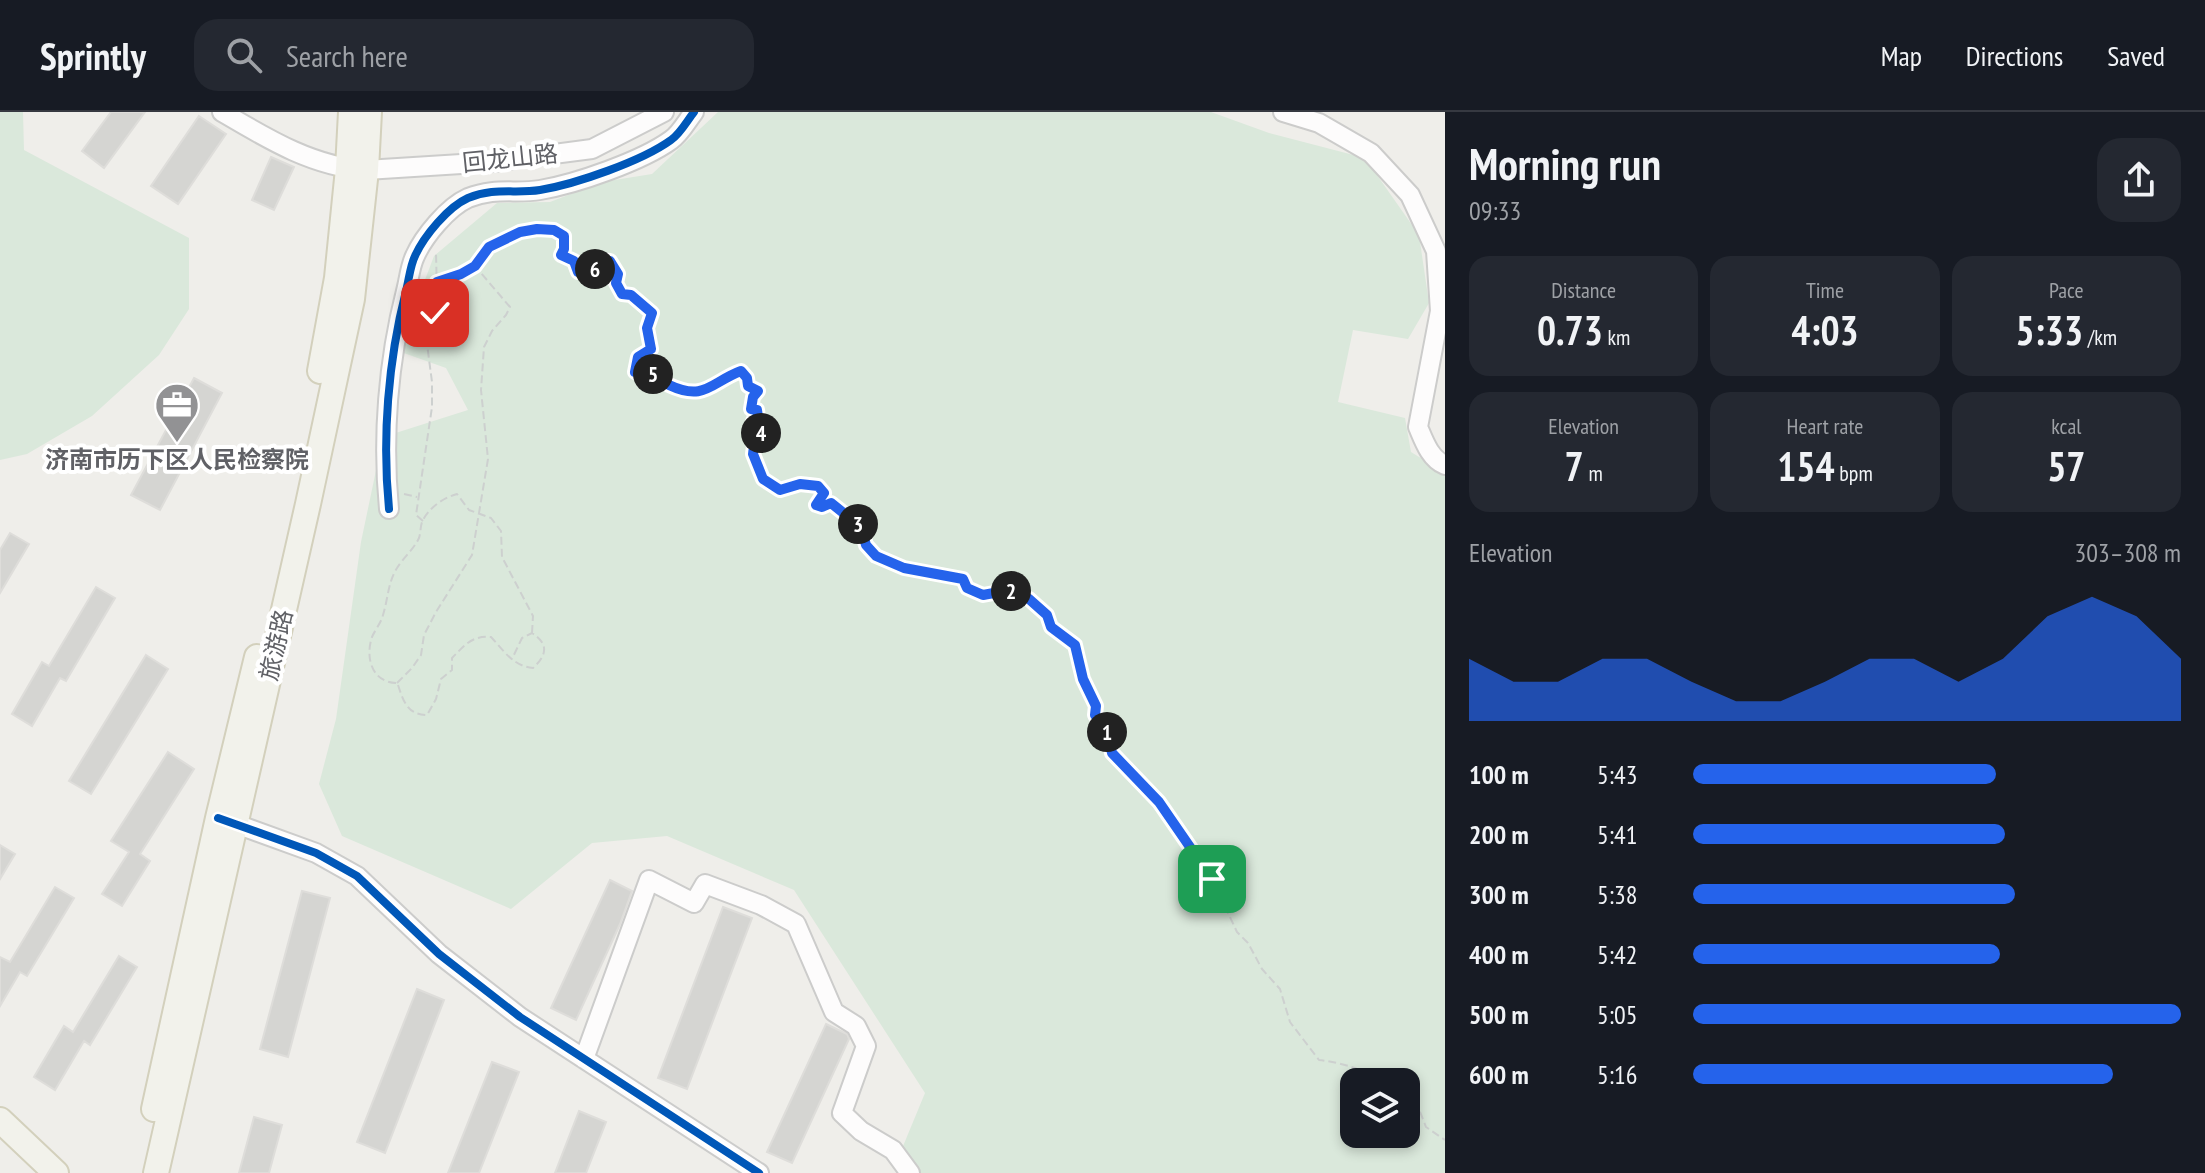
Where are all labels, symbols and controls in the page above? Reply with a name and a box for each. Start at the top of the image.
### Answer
search box [194,19,754,91]
text: Sprintly [40,31,146,80]
icon: search [222,33,266,77]
text: Search here [286,36,408,75]
text: Map [1881,37,1922,74]
text: Directions [1966,37,2063,74]
text: Saved [2107,37,2165,74]
text: Morning run [1469,135,1661,192]
street label: 回龙山路 [461,138,559,178]
button: share [2097,138,2181,222]
text: 09:33 [1469,194,1521,227]
pin: 6 [575,249,615,289]
text: 6 [590,255,600,283]
text: Distance [1551,276,1616,304]
text: Time [1806,276,1844,304]
text: Pace [2049,276,2084,304]
pin [401,279,469,347]
icon: check [413,291,457,335]
text: 0.73 [1537,304,1603,356]
text: 4:03 [1791,304,1859,356]
text: 5:33 [2016,304,2083,356]
text: km [1603,323,1630,351]
text: /km [2083,323,2117,351]
pin: 5 [633,354,673,394]
text: 5 [648,360,658,388]
office icon: 济南市历下区人民检察院 [153,381,201,444]
text: Elevation [1548,412,1619,440]
text: Heart rate [1787,412,1863,440]
text: kcal [2051,412,2081,440]
pin: 4 [741,413,781,453]
text: 4 [756,419,766,447]
text: 7 [1565,440,1584,492]
text: 154 [1777,440,1835,492]
text: 57 [2047,440,2085,492]
place label: 济南市历下区人民检察院 [45,444,309,475]
text: m [1584,459,1603,487]
text: bpm [1835,459,1873,487]
pin: 3 [838,504,878,544]
text: 3 [853,510,863,538]
text: Elevation [1469,536,1552,569]
text: 303–308 m [2075,536,2181,569]
pin: 2 [991,571,1031,611]
text: 2 [1006,577,1016,605]
street label: 旅游路 [253,606,299,684]
pin: 1 [1087,712,1127,752]
text: 1 [1102,718,1112,746]
text: 100 m [1469,758,1529,791]
text: 5:43 [1597,758,1637,791]
text: 200 m [1469,818,1529,851]
text: 5:41 [1597,818,1637,851]
pin [1178,845,1246,913]
icon: arrive [1190,857,1234,901]
text: 300 m [1469,878,1529,911]
text: 5:38 [1597,878,1637,911]
text: 400 m [1469,938,1529,971]
text: 5:42 [1597,938,1637,971]
text: 500 m [1469,998,1529,1031]
text: 5:05 [1597,998,1637,1031]
text: 600 m [1469,1058,1529,1091]
text: 5:16 [1597,1058,1637,1091]
map controls [1340,1068,1420,1148]
button: layers [1340,1068,1420,1148]

